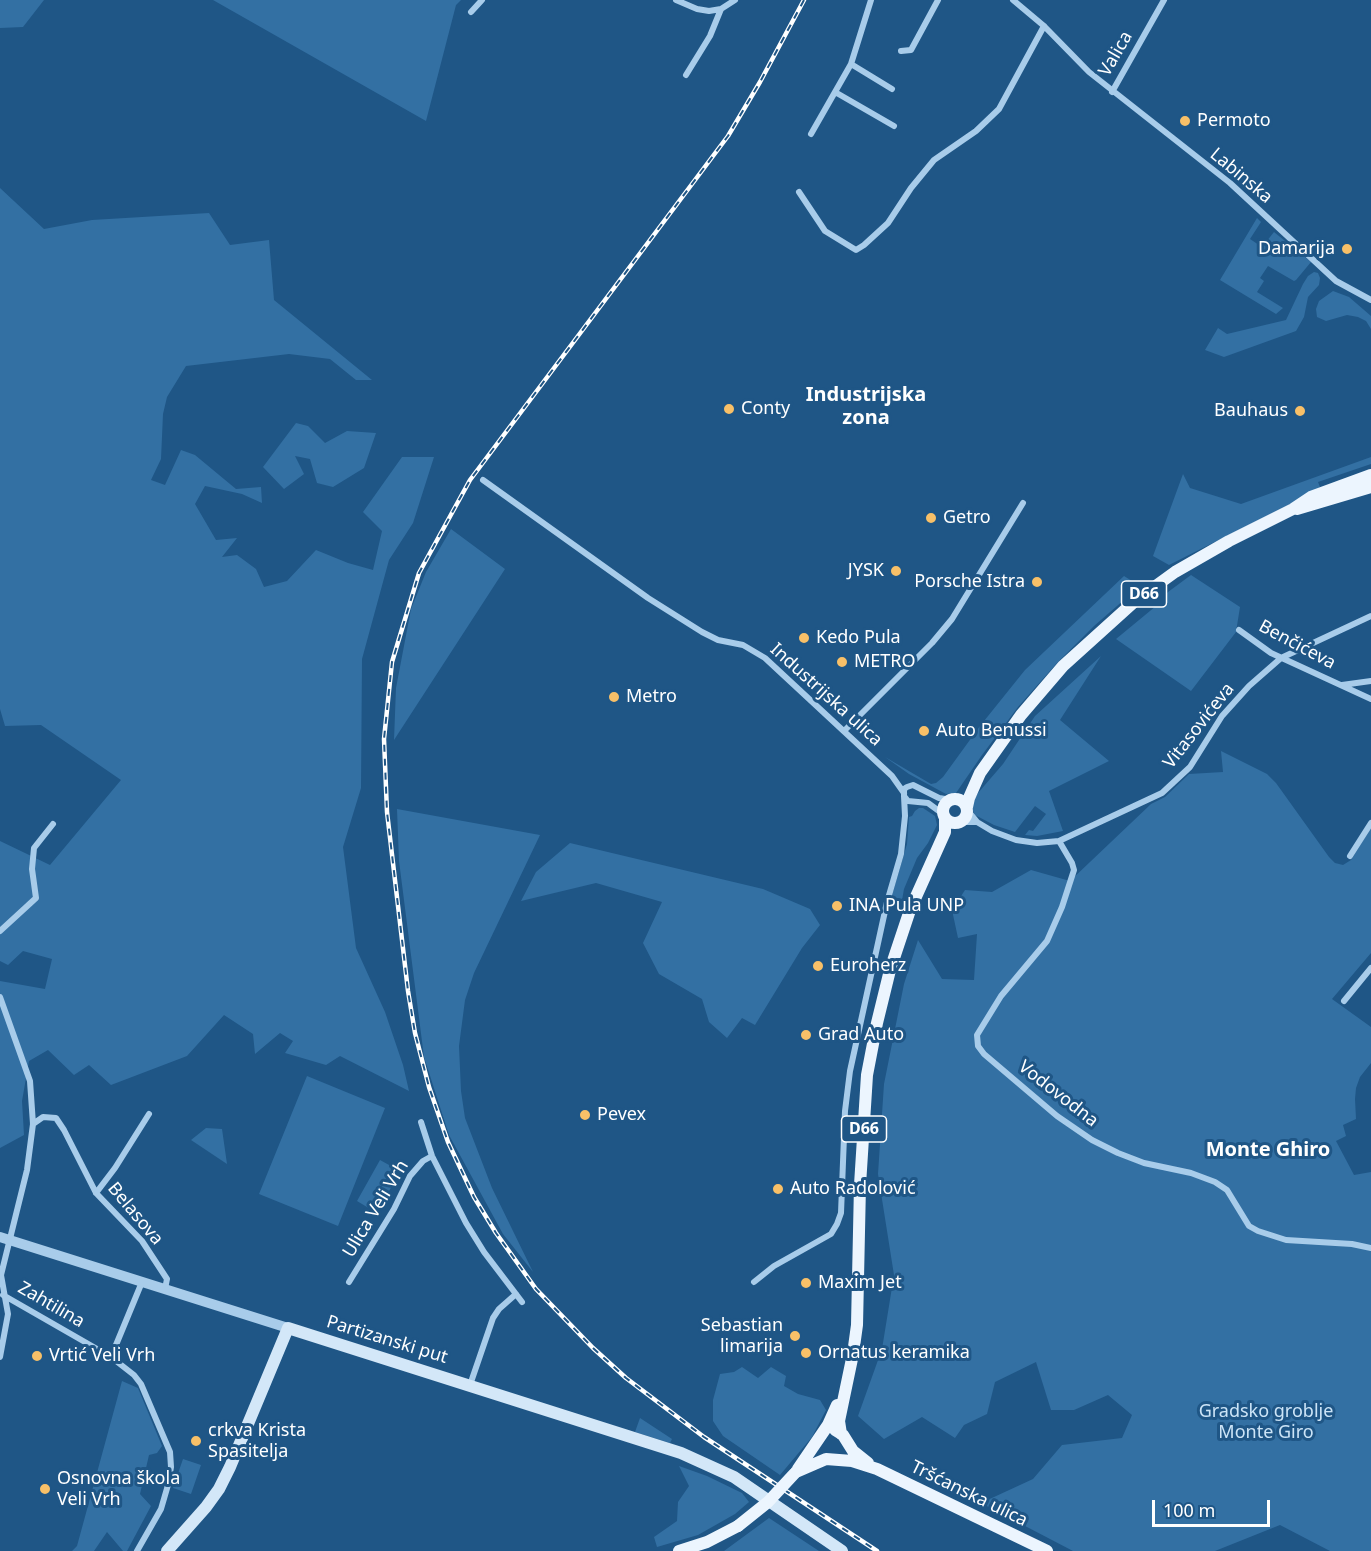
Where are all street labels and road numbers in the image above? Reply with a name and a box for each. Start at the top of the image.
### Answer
street label: Valica [1095,28,1137,80]
street label: Labinska [1205,144,1277,208]
road number: D66 [1122,581,1166,607]
street label: Benčićeva [1255,616,1339,674]
street label: Industrijska ulica [765,639,887,751]
street label: Vitasovićeva [1159,679,1239,773]
street label: Vodovodna [1014,1056,1102,1132]
road number: D66 [842,1116,886,1142]
street label: Ulica Veli Vrh [339,1156,413,1262]
street label: Belasova [103,1178,167,1250]
street label: Zahtilina [14,1277,88,1333]
street label: Partizanski put [324,1311,450,1369]
street label: Tršćanska ulica [907,1456,1031,1532]

